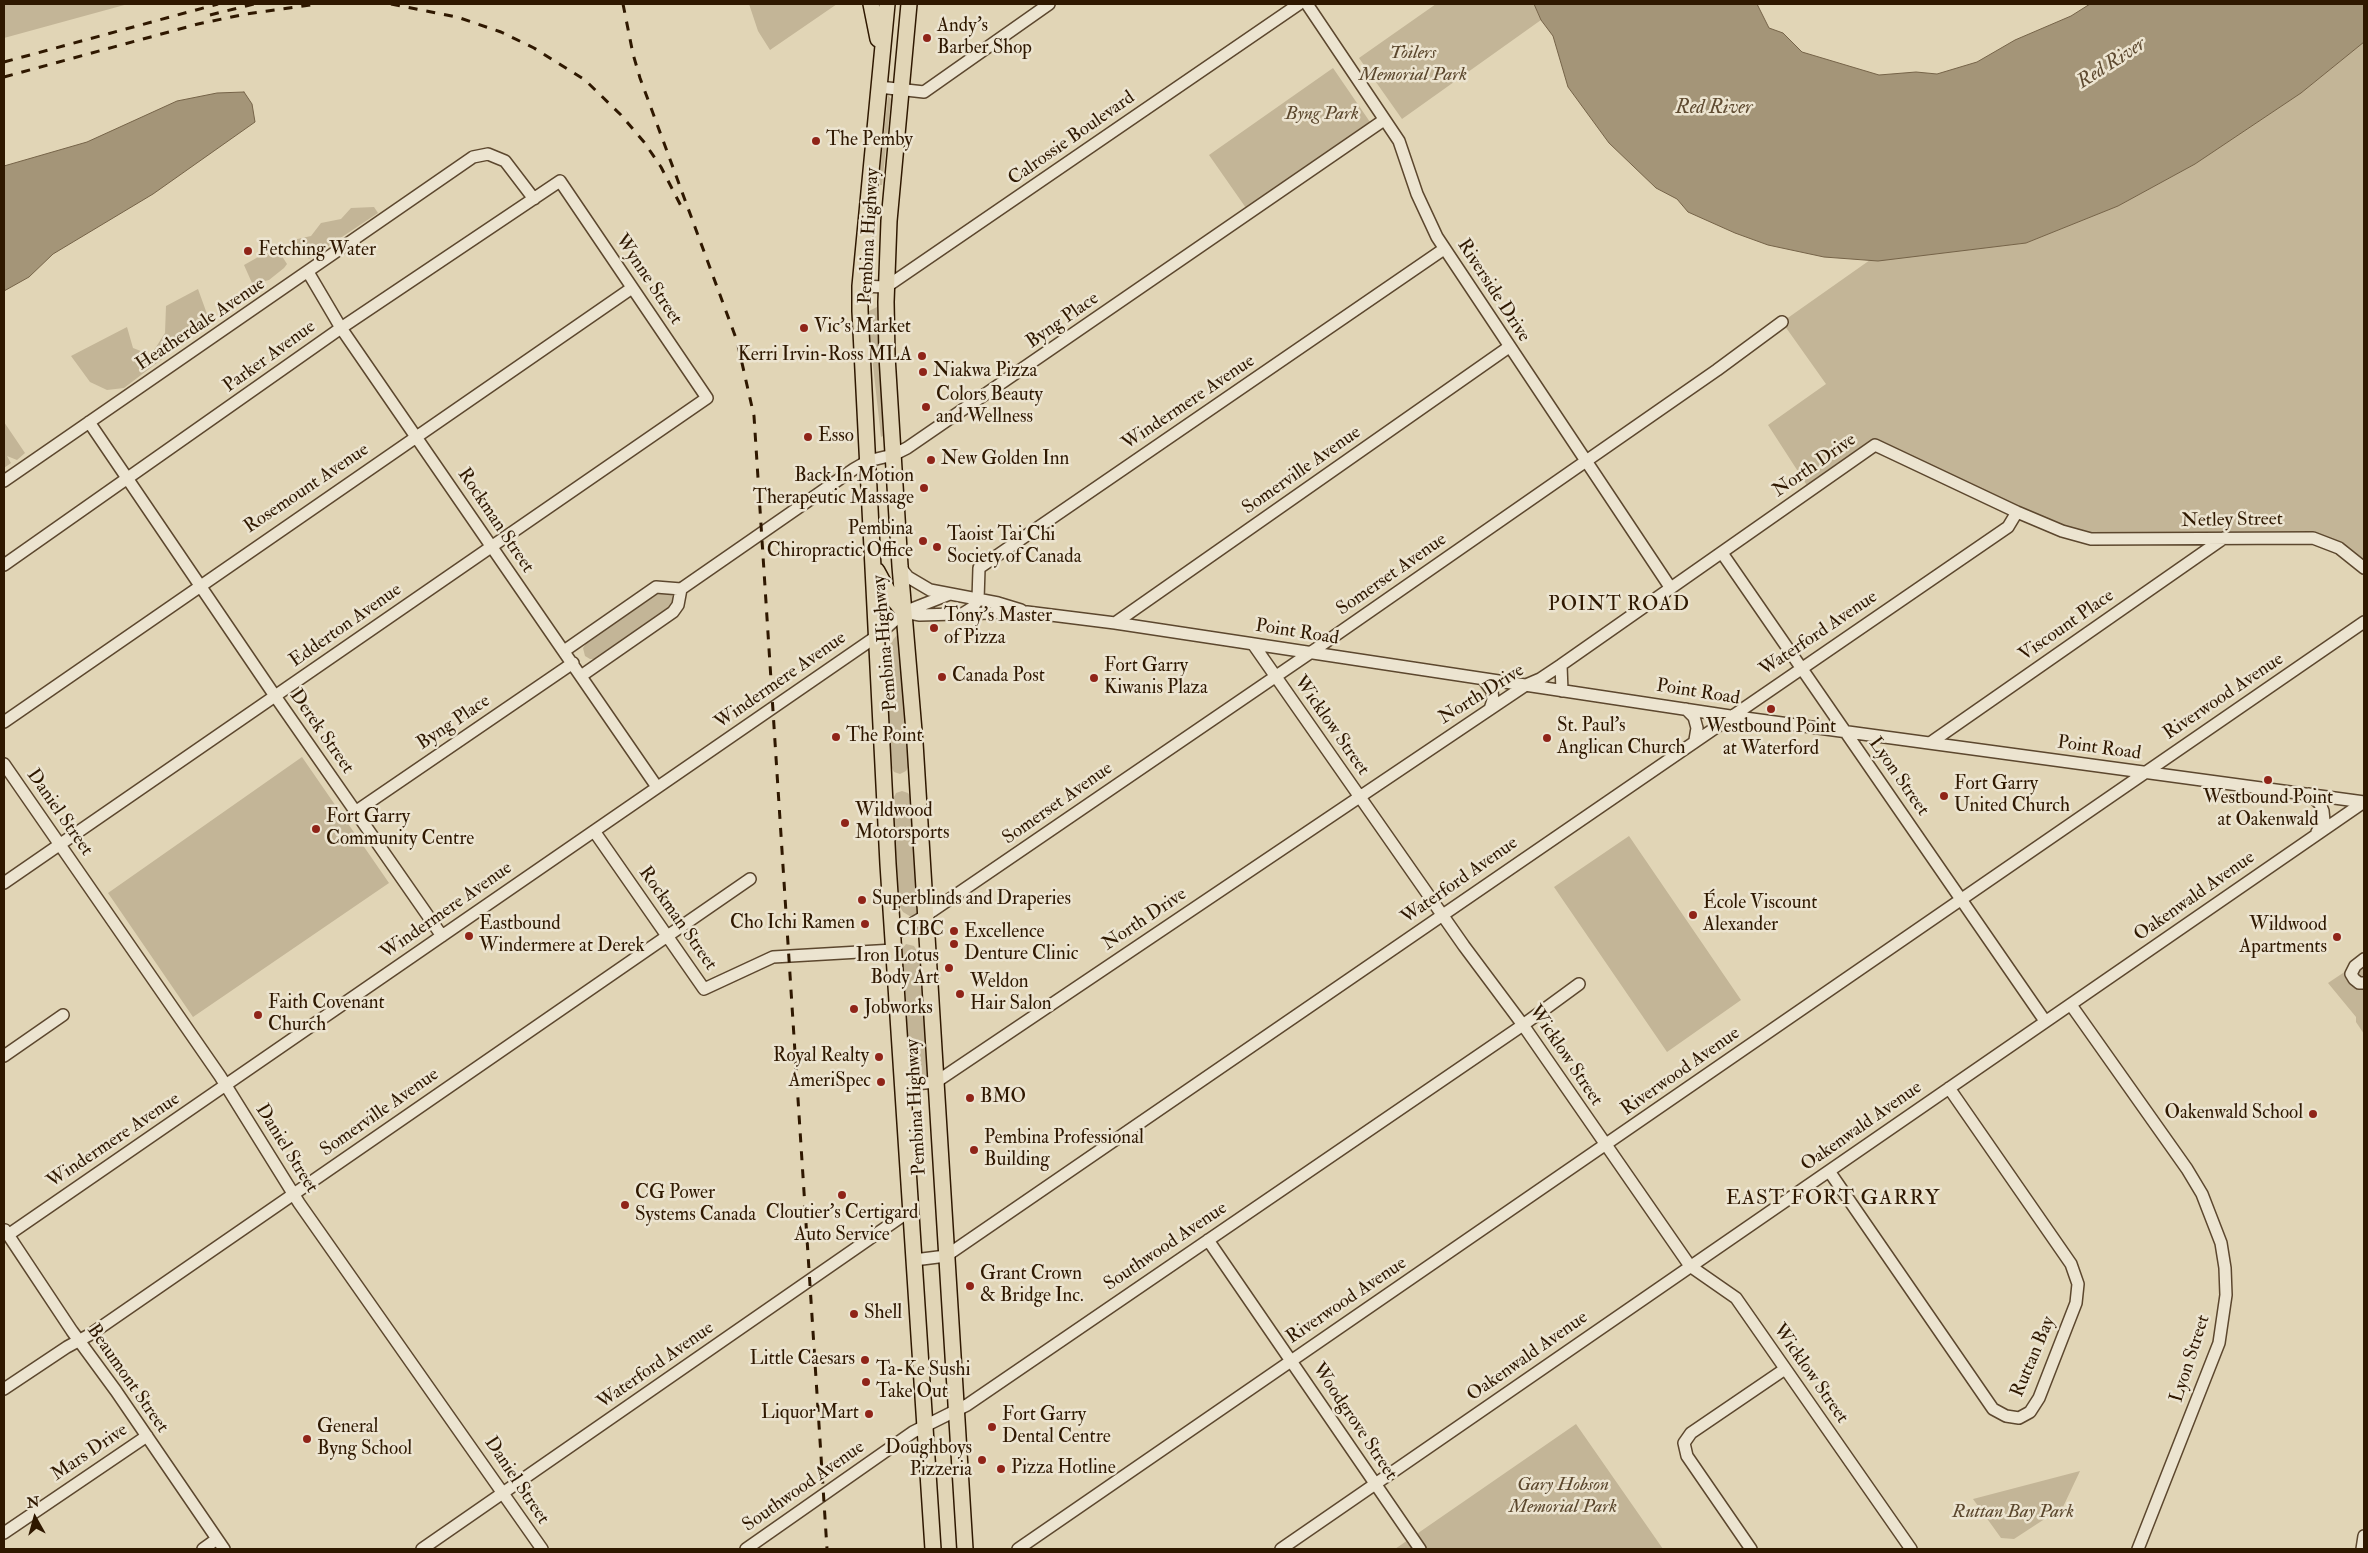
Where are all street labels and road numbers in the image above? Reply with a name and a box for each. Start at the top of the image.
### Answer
street label: Calrossie Boulevard [1004,87,1140,191]
street label: Pembina Highway [855,167,885,305]
street label: Wynne Street [609,230,687,330]
street label: Riverside Drive [1451,235,1535,347]
street label: Heatherdale Avenue [132,273,270,377]
street label: Byng Place [1022,288,1104,354]
street label: Parker Avenue [219,316,321,398]
street label: Windermere Avenue [1118,350,1260,456]
street label: Somerville Avenue [1238,422,1366,520]
street label: North Drive [1769,429,1861,503]
street label: Rosemount Avenue [240,439,374,539]
street label: Rockman Street [452,464,538,578]
street label: Netley Street [2181,509,2283,533]
street label: Somerset Avenue [1333,529,1451,621]
street label: Pembina Highway [869,574,903,712]
street label: Edderton Avenue [286,579,406,673]
street label: Viscount Place [2015,585,2119,667]
street label: Waterford Avenue [1756,586,1882,682]
street label: Point Road [1254,615,1340,651]
street label: Windermere Avenue [711,627,851,735]
street label: Riverwood Avenue [2160,648,2288,746]
street label: North Drive [1435,660,1529,730]
street label: Wicklow Street [1288,672,1374,780]
street label: Point Road [1655,675,1741,711]
street label: Derek Street [284,686,358,778]
street label: Byng Place [413,690,495,756]
street label: Point Road [2056,732,2142,766]
street label: Lyon Street [1863,733,1933,821]
street label: Somerset Avenue [999,758,1117,850]
street label: Daniel Street [21,765,97,861]
street label: Waterford Avenue [1397,832,1523,930]
street label: Oakenwald Avenue [2130,847,2260,947]
street label: Windermere Avenue [377,857,517,965]
street label: Rockman Street [633,863,721,975]
street label: North Drive [1099,884,1191,956]
street label: Wicklow Street [1523,1001,1607,1111]
street label: Riverwood Avenue [1617,1023,1745,1121]
street label: Pembina Highway [902,1038,932,1176]
street label: Somerville Avenue [316,1064,444,1162]
street label: Oakenwald Avenue [1797,1077,1927,1177]
street label: Windermere Avenue [43,1088,185,1194]
street label: Daniel Street [250,1100,322,1198]
street label: Southwood Avenue [1100,1197,1232,1297]
street label: Riverwood Avenue [1283,1252,1411,1350]
street label: Oakenwald Avenue [1463,1307,1593,1407]
street label: Lyon Street [2166,1312,2216,1406]
street label: Ruttan Bay [2007,1313,2061,1401]
street label: Waterford Avenue [593,1317,719,1415]
street label: Beaumont Street [81,1320,173,1438]
street label: Wicklow Street [1767,1320,1853,1428]
street label: Woodgrove Street [1306,1359,1402,1485]
street label: Mars Drive [47,1419,133,1487]
street label: Daniel Street [478,1433,554,1529]
street label: Southwood Avenue [739,1436,869,1538]

